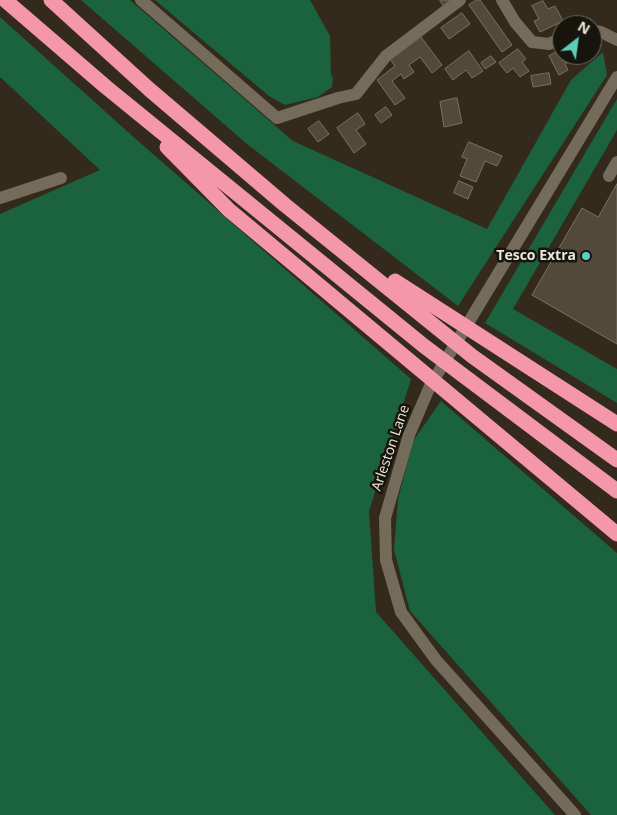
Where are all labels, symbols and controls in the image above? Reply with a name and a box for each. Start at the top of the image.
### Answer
north arrow [552,15,602,65]
text: N [575,16,594,39]
place label: Tesco Extra [496,248,576,264]
marker: Tesco Extra [580,250,592,262]
street label: Arleston Lane [368,403,414,493]

